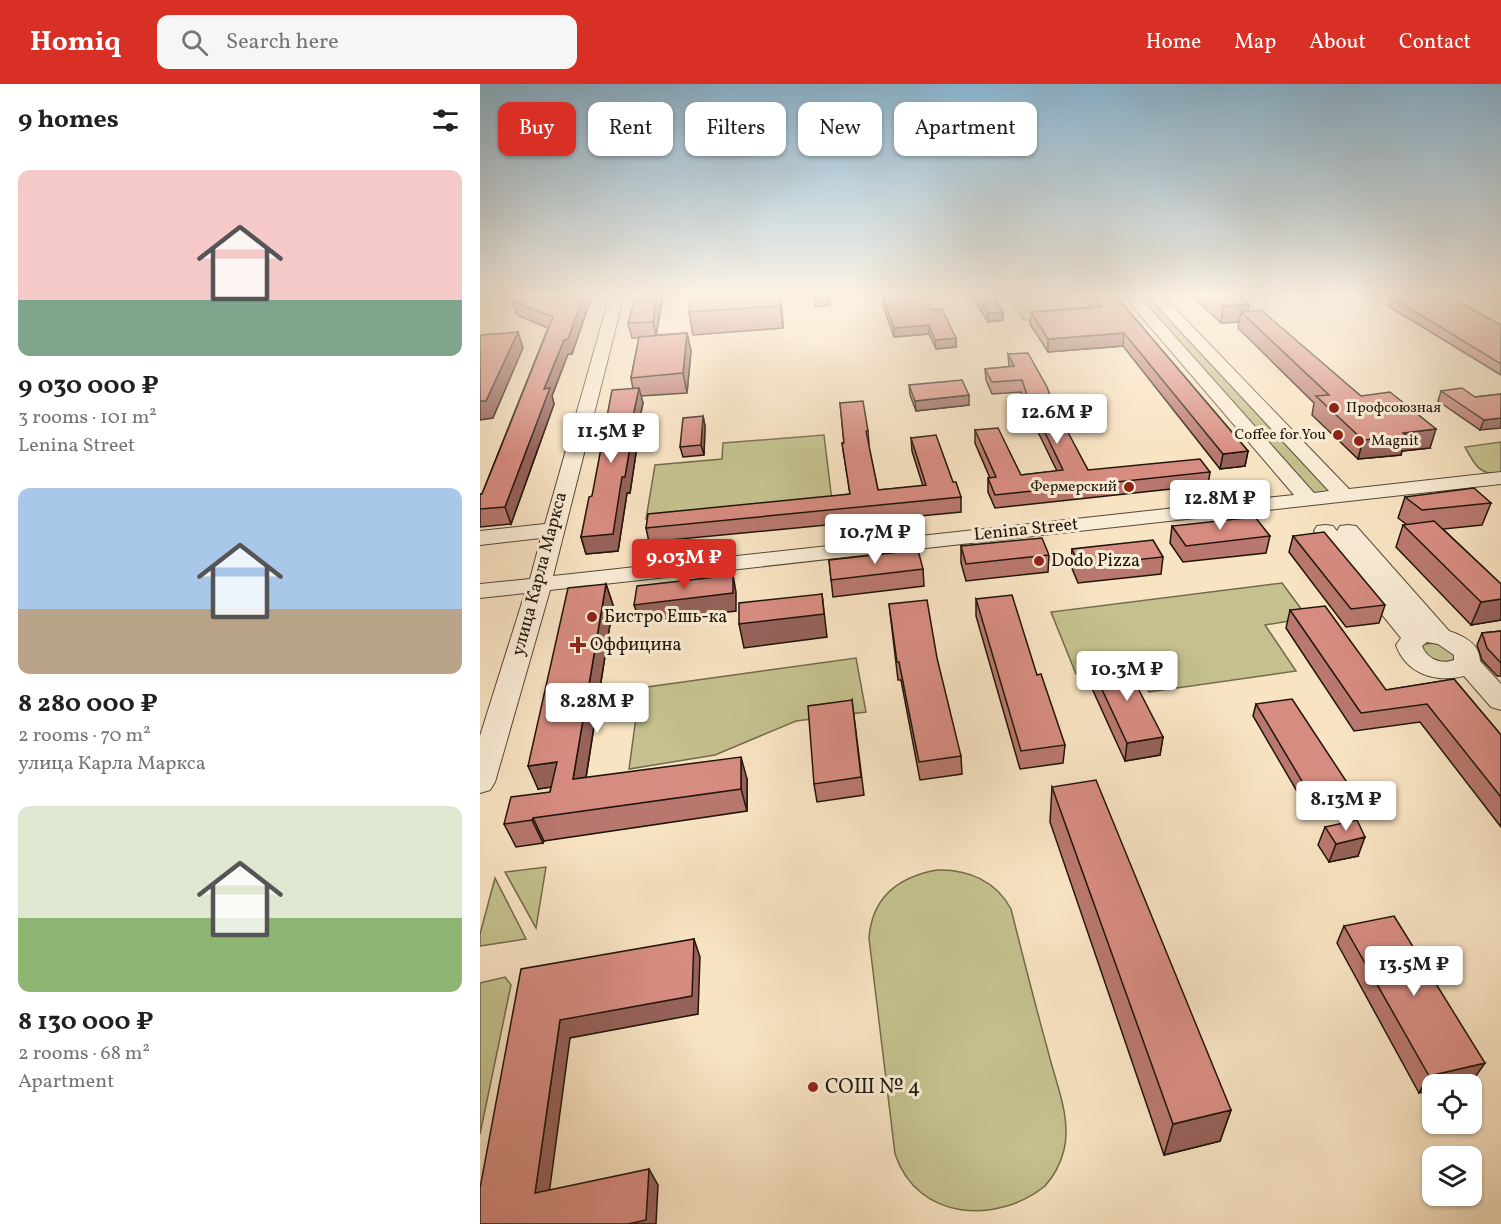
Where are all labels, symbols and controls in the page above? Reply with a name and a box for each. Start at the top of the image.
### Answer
search box [157,15,577,69]
text: Homiq [30,23,121,62]
icon: search [178,26,211,59]
text: Search here [226,27,339,58]
text: Home [1146,28,1201,57]
text: Map [1234,28,1276,57]
text: About [1309,28,1366,57]
text: Contact [1399,28,1471,57]
text: 9 homes [18,102,119,138]
chip: Buy [498,102,576,156]
chip: Rent [588,102,673,156]
chip: Filters [685,102,786,156]
chip: New [798,102,882,156]
chip: Apartment [894,102,1037,156]
icon: filters [429,104,462,137]
icon: home [186,209,294,317]
text: 9 030 000 ₽ [18,368,159,404]
pin: 12.6M ₽ [1002,394,1112,445]
place label: Профсоюзная [1346,398,1441,419]
text: 12.6M ₽ [1021,399,1093,427]
marker: Профсоюзная [1327,401,1341,415]
text: 3 rooms · 101 m² [18,404,157,432]
pin: 11.5M ₽ [556,413,666,464]
text: 11.5M ₽ [577,418,645,446]
place label: Coffee for You [1235,425,1326,446]
marker: Coffee for You [1331,428,1345,442]
place label: Magnit [1371,431,1419,452]
text: Lenina Street [18,432,135,460]
marker: Magnit [1352,434,1366,448]
place label: Фермерский [1030,477,1117,498]
marker: Фермерский [1122,480,1136,494]
pin: 12.8M ₽ [1165,480,1275,531]
text: 12.8M ₽ [1184,485,1256,513]
street label: улица Карла Маркса [506,489,574,659]
street label: Lenina Street [972,512,1080,548]
pin: 10.7M ₽ [820,514,930,565]
text: 10.7M ₽ [839,519,911,547]
icon: home [186,527,294,635]
pin: 9.03M ₽ [629,539,739,590]
text: 9.03M ₽ [646,544,722,572]
place label: Dodo Pizza [1051,549,1140,574]
marker: Dodo Pizza [1032,554,1046,568]
place label: Бистро Ешь-ка [604,605,727,630]
marker: Бистро Ешь-ка [585,610,599,624]
place label: Оффицина [590,633,681,658]
marker: Оффицина [571,638,585,652]
pin: 10.3M ₽ [1072,651,1182,702]
text: 10.3M ₽ [1091,656,1163,684]
pin: 8.28M ₽ [542,683,652,734]
text: 8 280 000 ₽ [18,686,158,722]
text: 8.28M ₽ [560,688,634,716]
text: 2 rooms · 70 m² [18,722,151,750]
text: улица Карла Маркса [18,750,206,778]
pin: 8.13M ₽ [1291,781,1401,832]
text: 8.13M ₽ [1310,786,1382,814]
icon: home [186,845,294,953]
pin: 13.5M ₽ [1359,946,1469,997]
text: 13.5M ₽ [1379,951,1449,979]
text: 8 130 000 ₽ [18,1004,153,1040]
text: 2 rooms · 68 m² [18,1040,150,1068]
text: Apartment [18,1068,114,1096]
place label: СОШ № 4 [825,1073,920,1102]
map controls [1422,1074,1482,1206]
button: locate [1422,1074,1482,1134]
marker: СОШ № 4 [806,1080,820,1094]
button: layers [1422,1146,1482,1206]

